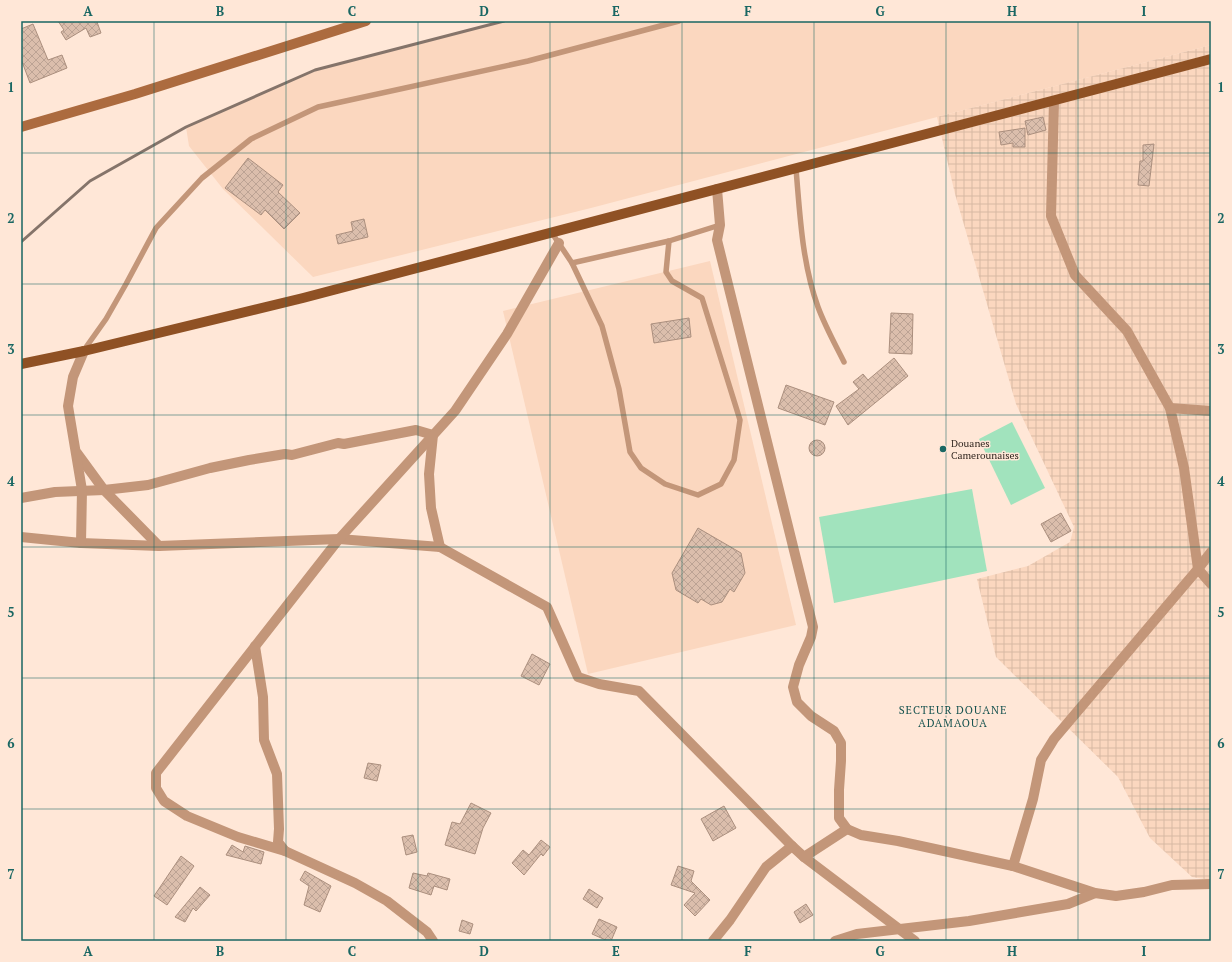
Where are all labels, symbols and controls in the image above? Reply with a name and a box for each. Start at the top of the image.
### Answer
text: A [83,2,93,20]
text: B [216,2,224,20]
text: C [348,2,356,20]
text: D [479,2,489,20]
text: E [612,2,620,20]
text: F [744,2,752,20]
text: G [875,2,885,20]
text: H [1007,2,1017,20]
text: I [1142,2,1147,20]
text: 1 [7,78,15,96]
text: 1 [1217,78,1225,96]
text: 2 [7,209,15,227]
text: 2 [1217,209,1225,227]
text: 3 [7,340,15,358]
text: 3 [1217,340,1225,358]
place label: Douanes Camerounaises [951,437,1019,462]
marker: Douanes Camerounaises [938,444,948,454]
text: 4 [7,472,15,490]
text: 4 [1217,472,1225,490]
text: 5 [7,603,15,621]
text: 5 [1217,603,1225,621]
district label: SECTEUR DOUANE ADAMAOUA [899,703,1007,730]
text: 6 [7,734,15,752]
text: 6 [1217,734,1225,752]
text: 7 [7,865,15,883]
text: 7 [1217,865,1225,883]
text: A [83,942,93,960]
text: B [216,942,224,960]
text: C [348,942,356,960]
text: D [479,942,489,960]
text: E [612,942,620,960]
text: F [744,942,752,960]
text: G [875,942,885,960]
text: H [1007,942,1017,960]
text: I [1142,942,1147,960]

